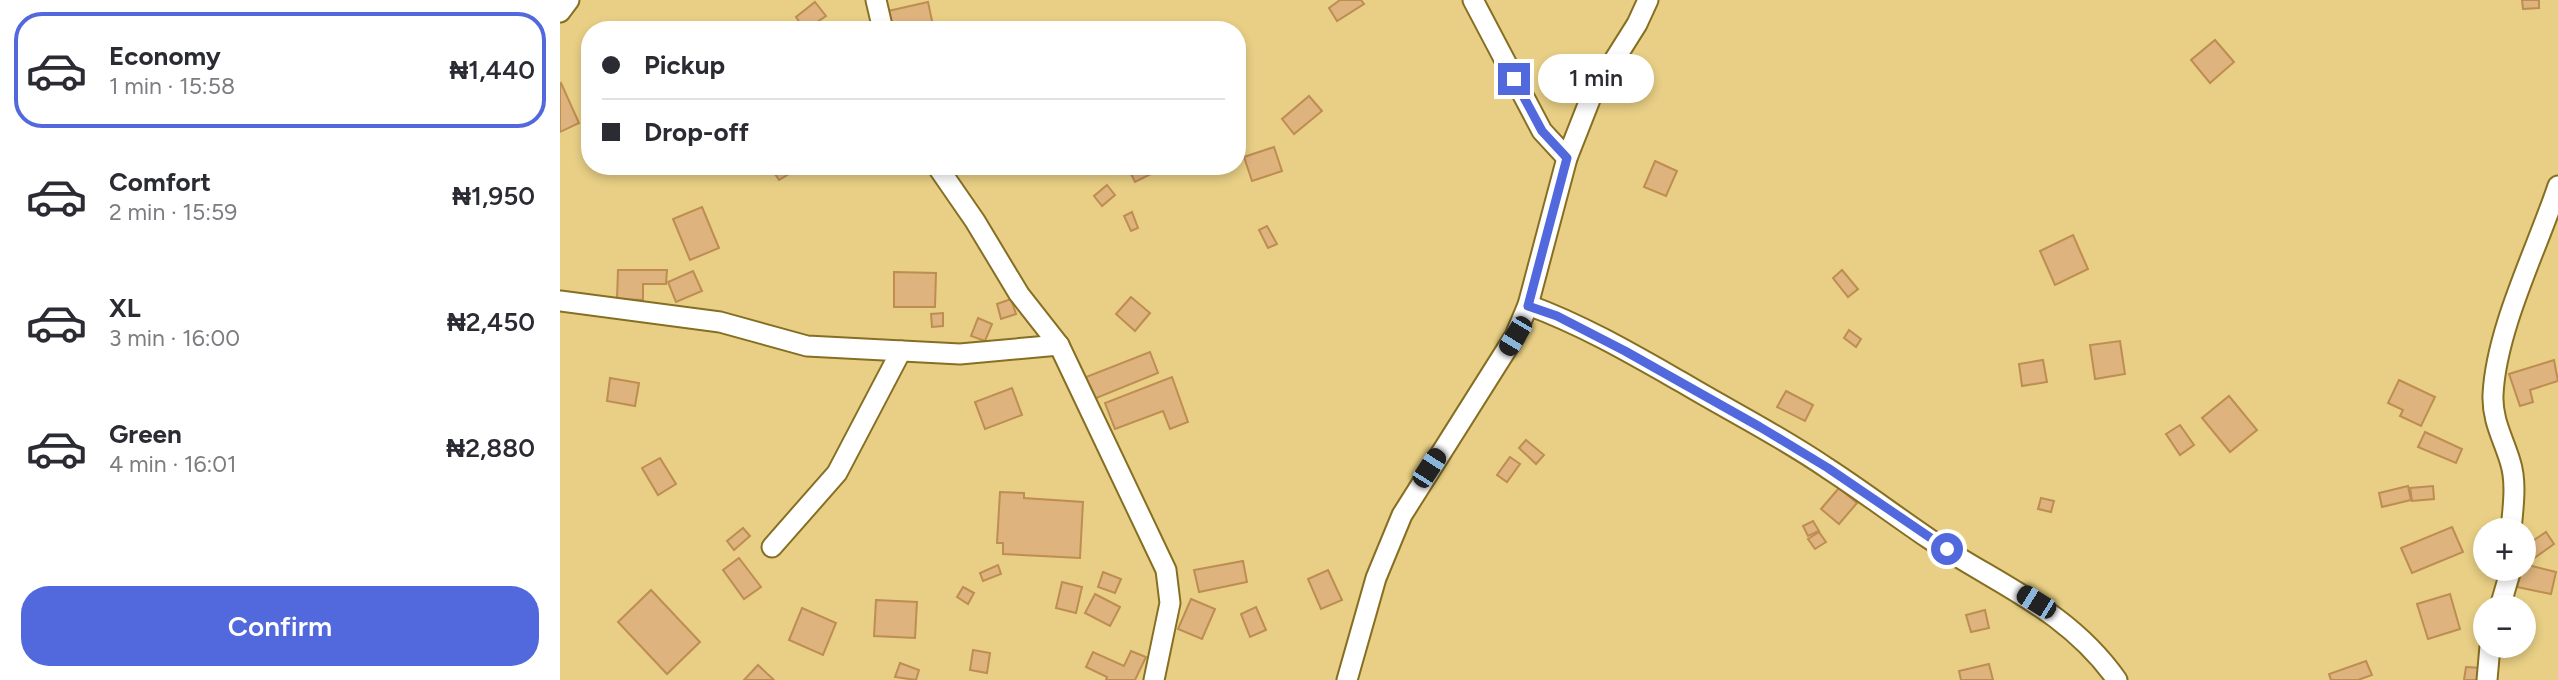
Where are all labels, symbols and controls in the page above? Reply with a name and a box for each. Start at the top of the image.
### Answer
icon: car [25,39,88,102]
text: Economy [109,40,221,72]
text: Pickup [644,49,725,81]
text: ₦1,440 [450,54,535,86]
callout: 1 min [1538,55,1654,104]
route end [1498,63,1530,95]
text: 1 min [1569,64,1623,92]
text: 1 min · 15:58 [109,72,235,100]
text: Drop-off [644,116,749,148]
icon: car [25,165,88,228]
text: Comfort [109,166,211,198]
text: ₦1,950 [452,180,535,212]
text: 2 min · 15:59 [109,198,237,226]
icon: car [25,291,88,354]
text: XL [109,292,141,324]
text: ₦2,450 [447,306,535,338]
car [1496,313,1535,359]
text: 3 min · 16:00 [109,324,240,352]
icon: car [25,417,88,480]
text: Green [109,418,182,450]
text: ₦2,880 [446,432,535,464]
car [1409,445,1450,491]
text: 4 min · 16:01 [109,450,237,478]
map controls [2473,518,2536,658]
button: + [2473,518,2536,581]
route start [1931,533,1963,565]
car [2013,582,2060,622]
button: Confirm [21,586,539,666]
button: − [2473,595,2536,658]

